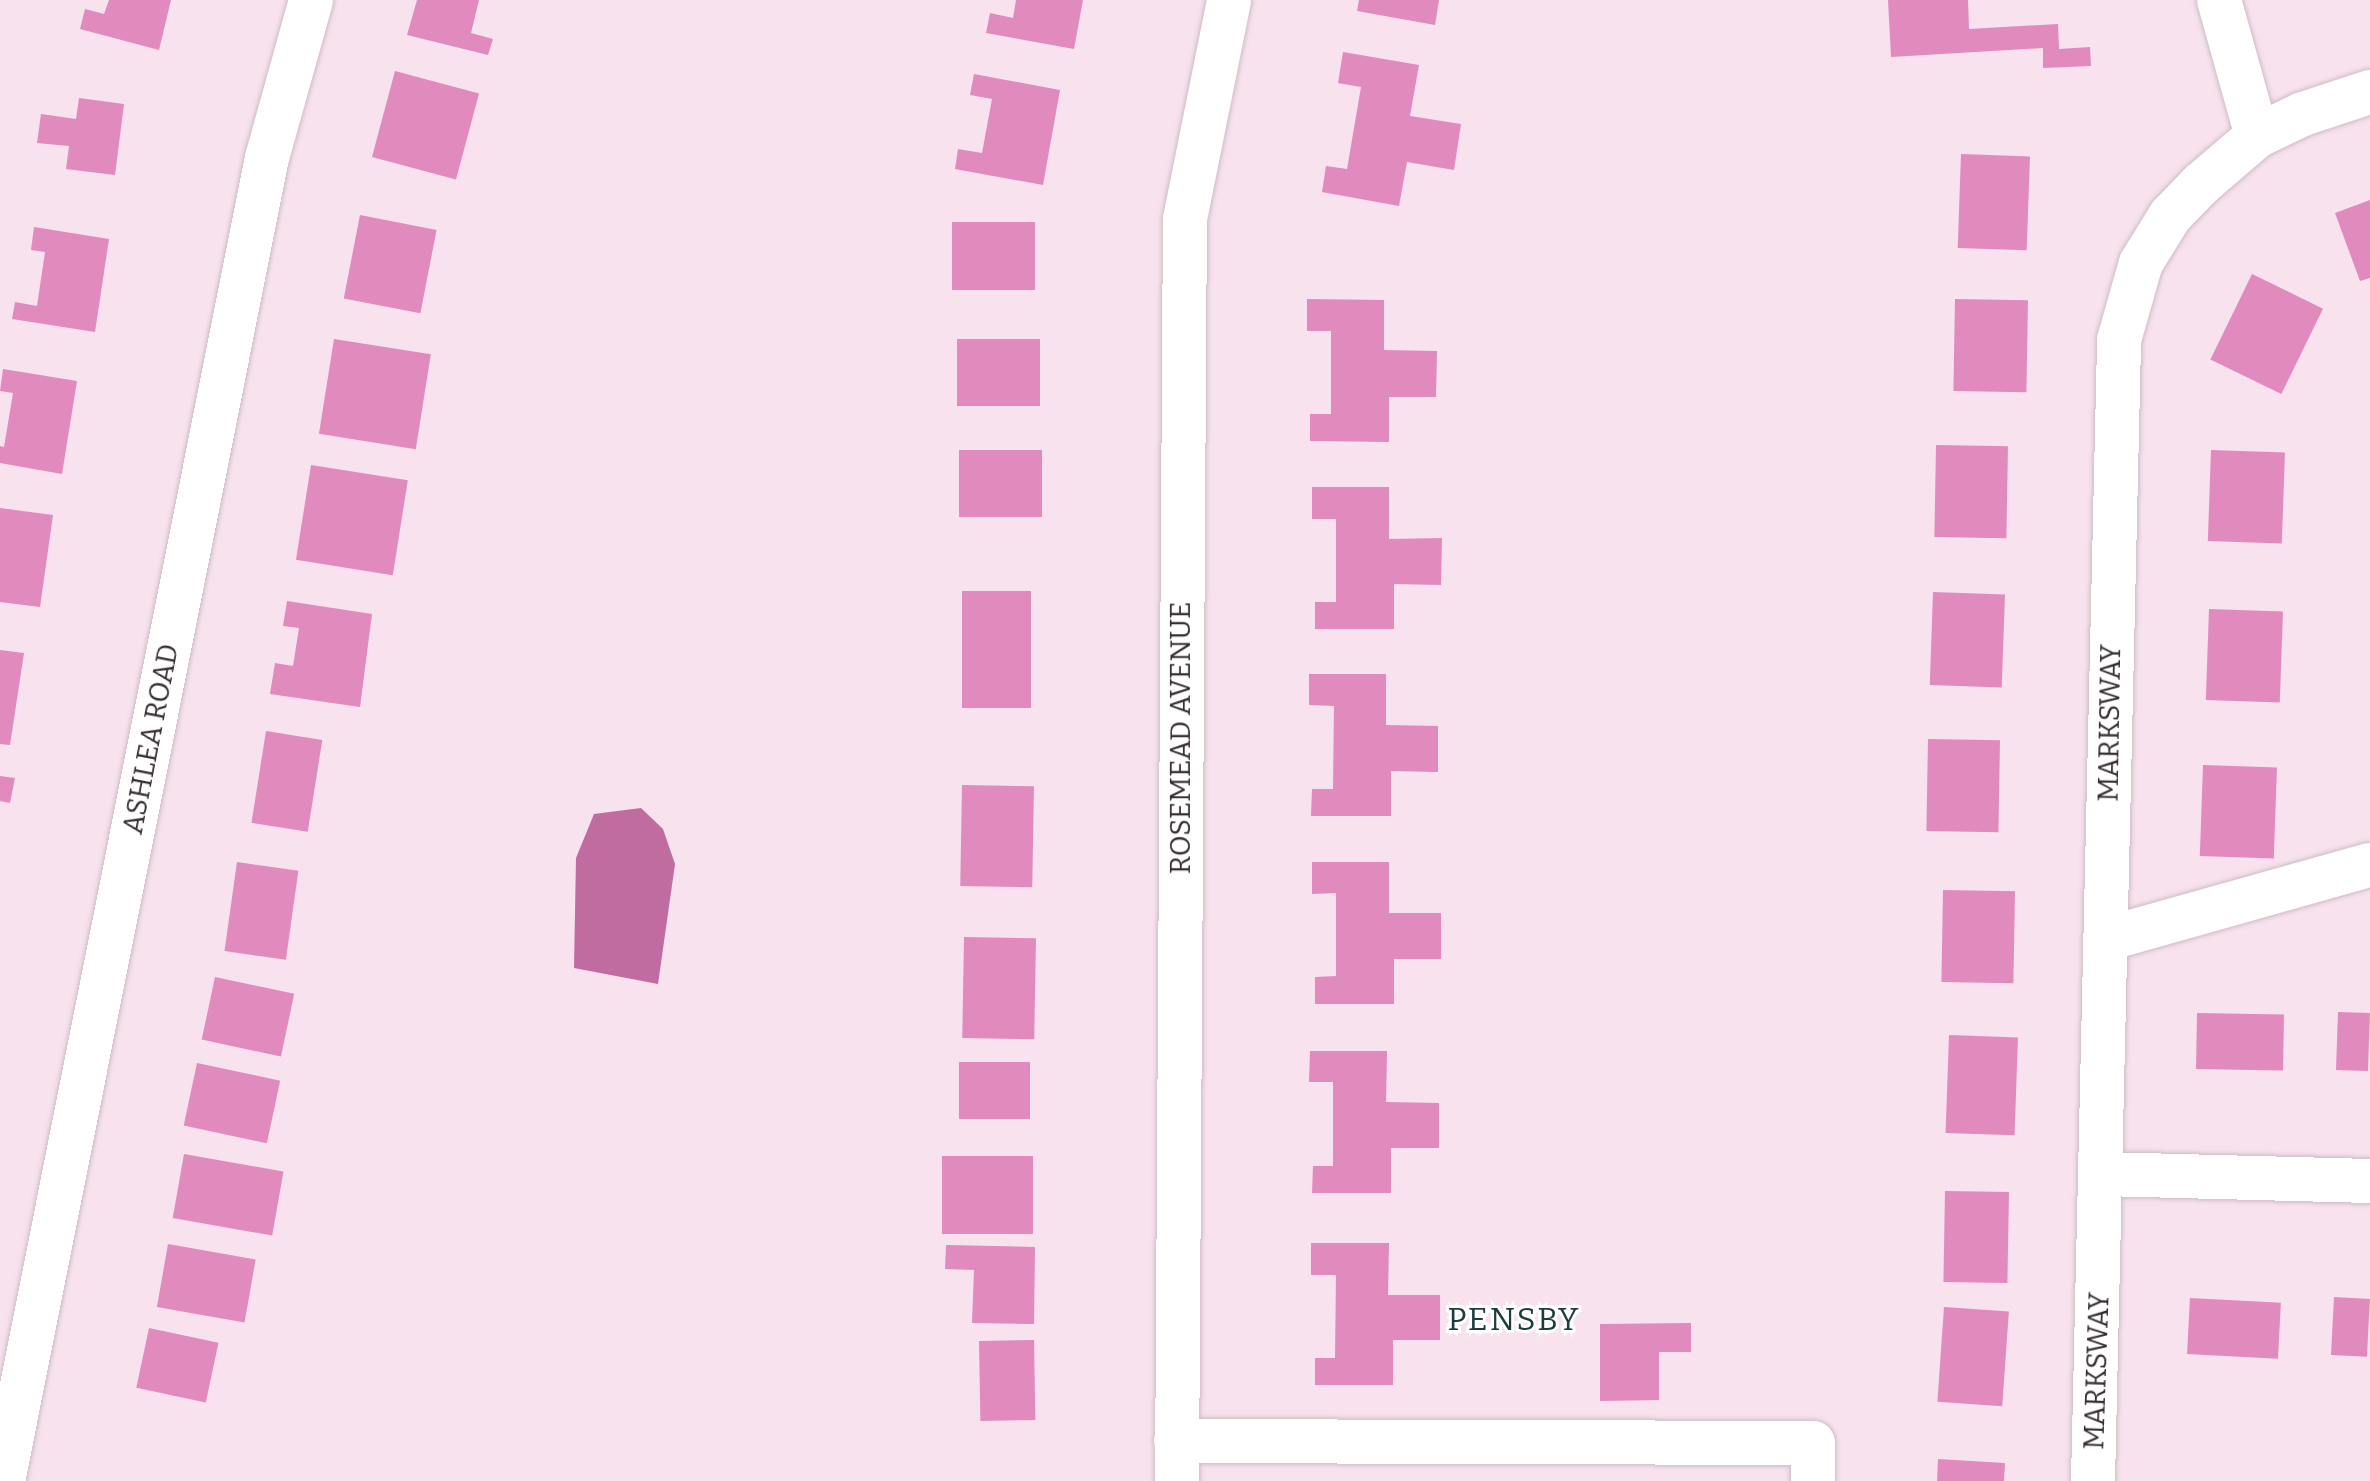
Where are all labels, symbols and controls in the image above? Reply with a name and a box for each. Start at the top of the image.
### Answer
street label: ROSEMEAD AVENUE [1164,602,1198,874]
street label: ASHLEA ROAD [116,641,186,837]
street label: MARKSWAY [2092,644,2128,802]
street label: MARKSWAY [2077,1292,2117,1450]
district label: PENSBY [1448,1300,1580,1338]

